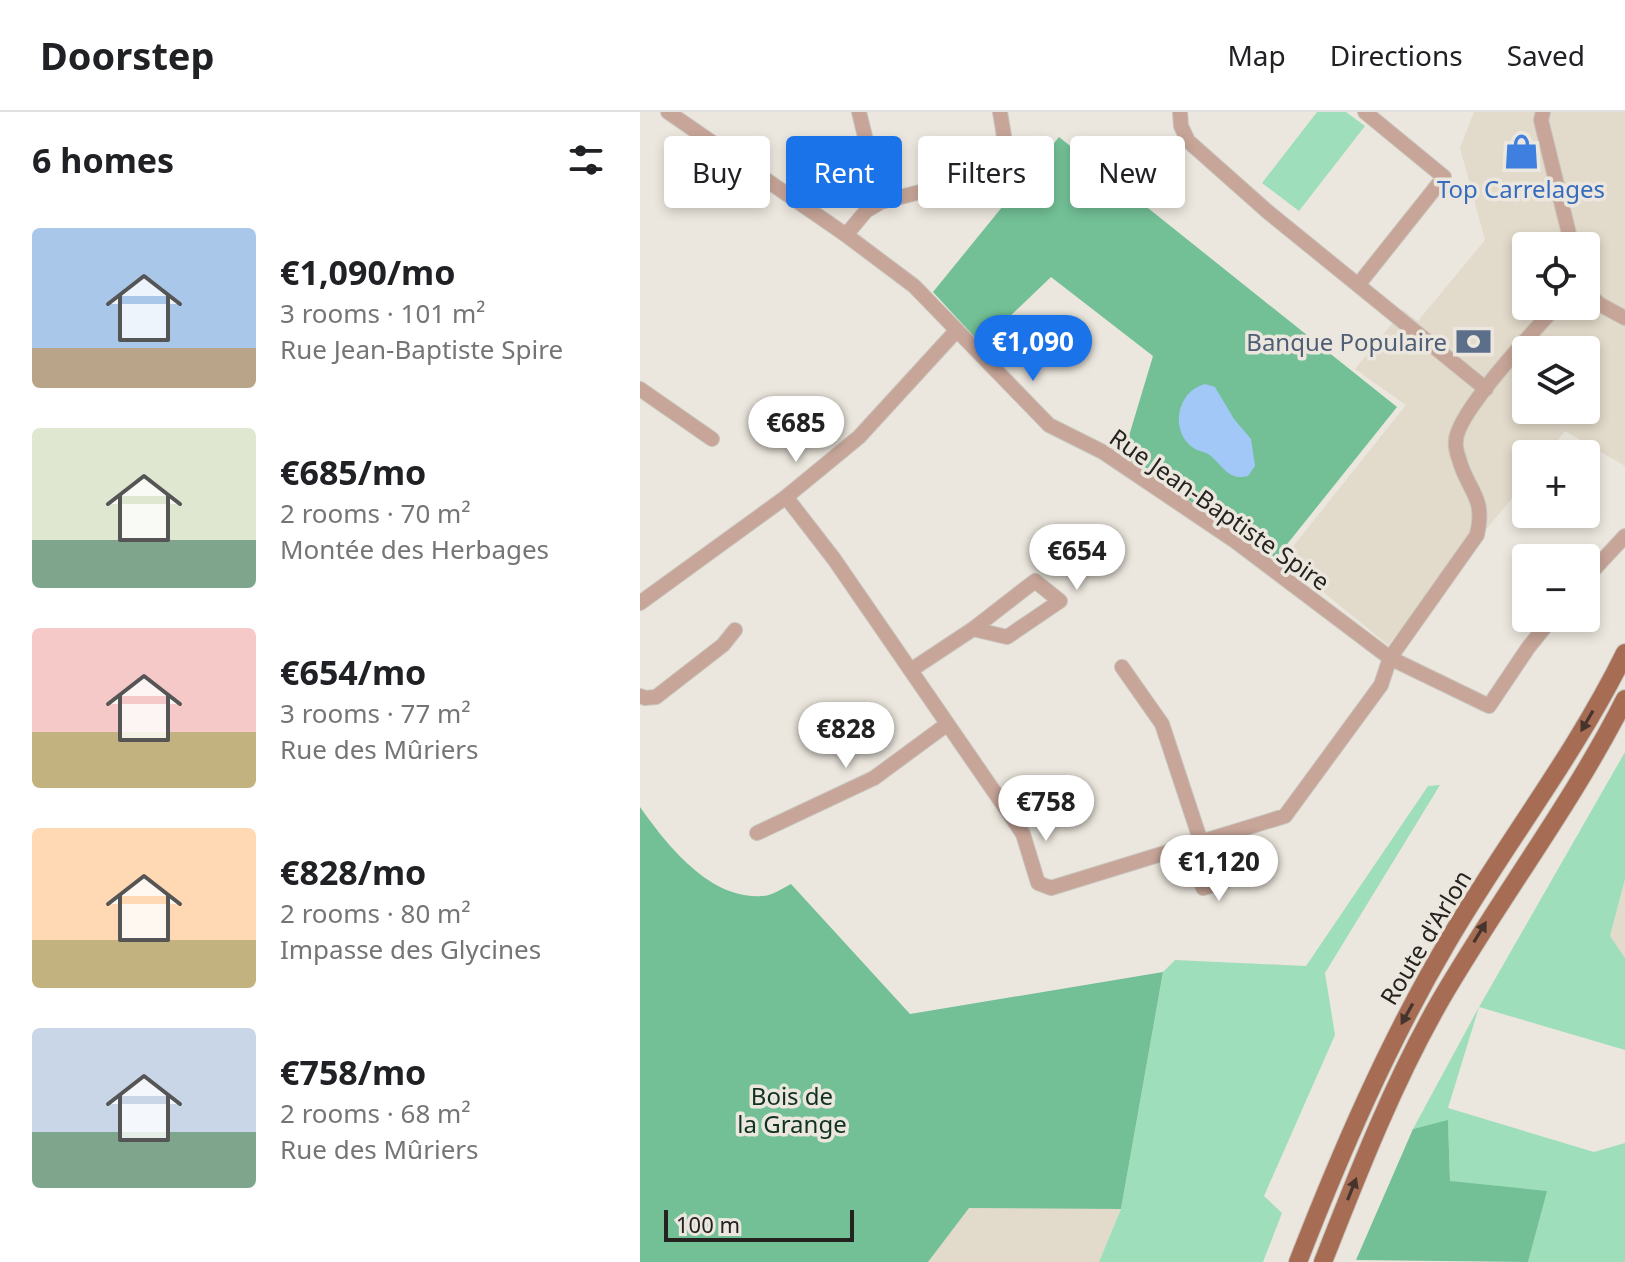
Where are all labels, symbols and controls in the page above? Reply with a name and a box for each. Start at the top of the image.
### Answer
text: Doorstep [40,29,215,81]
text: Map [1227,36,1286,74]
text: Directions [1330,36,1463,74]
text: Saved [1507,36,1585,74]
shop icon: Top Carrelages [1502,132,1540,170]
chip: Buy [664,136,770,208]
chip: Rent [786,136,902,208]
chip: Filters [918,136,1054,208]
chip: New [1070,136,1185,208]
text: 6 homes [32,137,174,183]
icon: filters [564,138,608,182]
place label: Top Carrelages [1437,172,1605,205]
map controls [1512,232,1600,632]
button: locate [1512,232,1600,320]
text: €1,090/mo [280,249,455,295]
icon: home [96,260,192,356]
text: 3 rooms · 101 m² [280,295,485,331]
pin: €1,090 [968,315,1098,383]
bank icon: Banque Populaire [1454,322,1492,360]
text: €1,090 [992,323,1074,359]
place label: Banque Populaire [1246,325,1447,358]
text: Rue Jean-Baptiste Spire [280,331,563,367]
button: layers [1512,336,1600,424]
pin: €685 [749,396,843,464]
text: €685 [766,404,826,440]
street label: Rue Jean-Baptiste Spire [1103,421,1337,597]
button: + [1512,440,1600,528]
text: €685/mo [280,449,426,495]
icon: home [96,460,192,556]
text: 2 rooms · 70 m² [280,495,470,531]
pin: €654 [1030,524,1124,592]
text: Montée des Herbages [280,531,549,567]
text: €654 [1047,532,1107,568]
button: − [1512,544,1600,632]
text: €654/mo [280,649,426,695]
icon: home [96,660,192,756]
text: 3 rooms · 77 m² [280,695,470,731]
pin: €828 [799,702,893,770]
text: €828 [816,710,876,746]
one-way arrow [1580,710,1594,732]
text: Rue des Mûriers [280,731,478,767]
pin: €758 [999,775,1093,843]
text: €758 [1016,783,1076,819]
pin: €1,120 [1154,835,1284,903]
text: €1,120 [1178,843,1260,879]
text: €828/mo [280,849,426,895]
icon: home [96,860,192,956]
street label: Route d'Arlon [1372,863,1478,1011]
text: 2 rooms · 80 m² [280,895,470,931]
one-way arrow [1473,921,1487,943]
text: Impasse des Glycines [280,931,541,967]
one-way arrow [1400,1003,1414,1025]
text: €758/mo [280,1049,426,1095]
icon: home [96,1060,192,1156]
park label: Bois de la Grange [737,1079,847,1140]
text: 2 rooms · 68 m² [280,1095,470,1131]
text: Rue des Mûriers [280,1131,478,1167]
one-way arrow [1345,1177,1358,1201]
scale bar [664,1206,854,1242]
text: 100 m [676,1209,740,1239]

